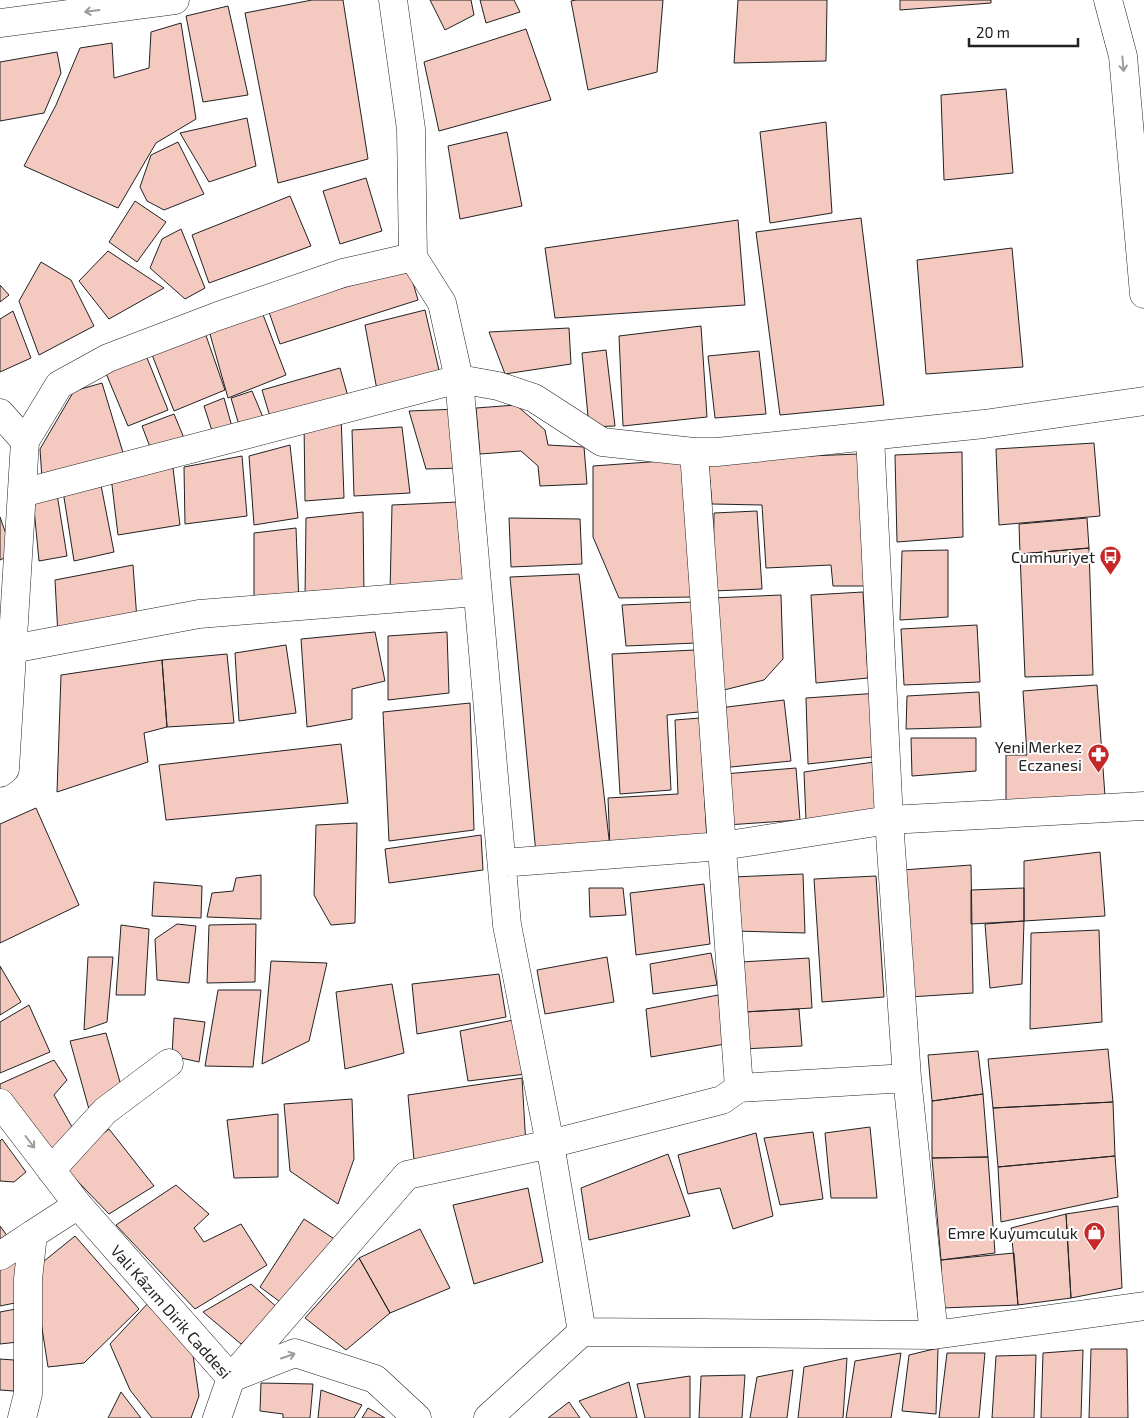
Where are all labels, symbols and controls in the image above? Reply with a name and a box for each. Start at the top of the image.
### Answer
one-way arrow [84,6,100,16]
scale bar [969,15,1078,47]
text: 20 m [976,23,1010,41]
one-way arrow [1119,56,1128,72]
bus stop icon: Cumhuriyet [1099,544,1123,575]
place label: Cumhuriyet [1011,547,1095,566]
place label: Yeni Merkez Eczanesi [995,737,1082,774]
pharmacy icon: Yeni Merkez Eczanesi [1086,743,1110,774]
one-way arrow [24,1135,35,1148]
shop icon: Emre Kuyumculuk [1082,1220,1106,1251]
place label: Emre Kuyumculuk [948,1223,1078,1242]
street label: Vali Kâzım Dirik Caddesi [108,1240,236,1382]
one-way arrow [280,1351,295,1360]

